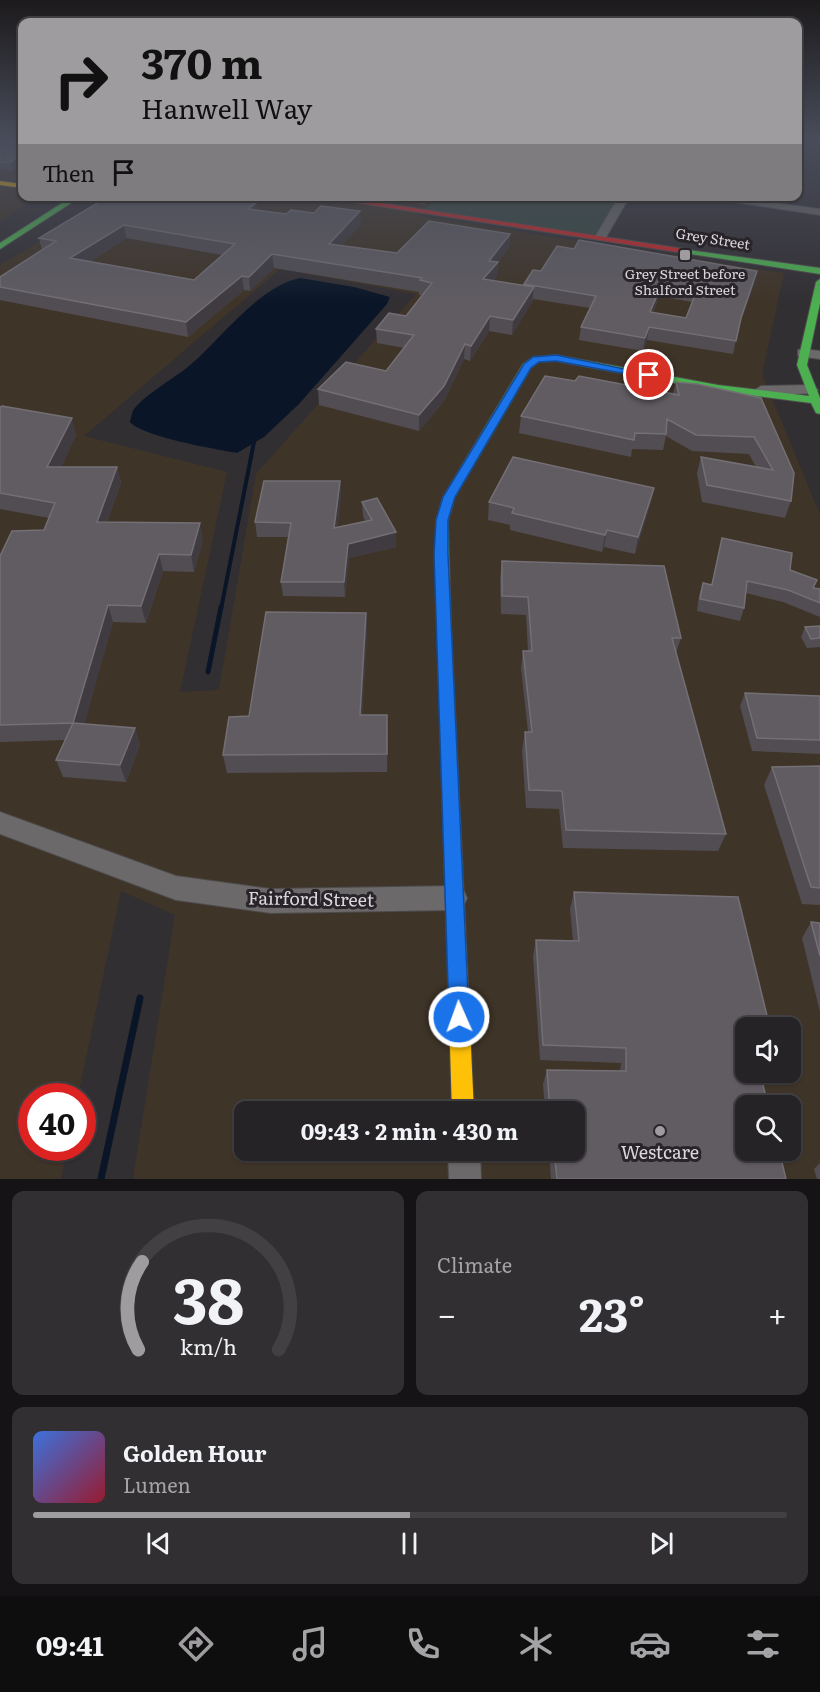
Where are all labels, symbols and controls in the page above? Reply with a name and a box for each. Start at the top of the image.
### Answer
text: 370 m [141,30,263,92]
icon: right [42,42,120,120]
text: Hanwell Way [141,87,312,127]
text: Then [42,156,95,189]
icon: arrive [107,156,140,189]
street label: Grey Street [674,222,752,254]
marker: Grey Street before Shalford Street [678,248,692,262]
place label: Grey Street before Shalford Street [625,263,745,299]
pin [623,349,674,400]
icon: arrive [632,358,665,391]
street label: Fairford Street [248,883,375,913]
position arrow [427,985,491,1049]
map controls [735,1017,801,1161]
button: sound [735,1017,801,1083]
speed limit sign: 40 [18,1083,96,1161]
button: search [735,1095,801,1161]
text: 09:43 · 2 min · 430 m [301,1114,518,1147]
marker: Westcare [653,1124,667,1138]
place label: Westcare [621,1138,699,1165]
text: Climate [437,1249,512,1279]
text: 38 [172,1251,244,1343]
text: 23° [579,1279,645,1346]
text: − [437,1288,456,1337]
text: + [768,1288,787,1337]
text: km/h [179,1330,237,1362]
text: Golden Hour [123,1436,266,1469]
text: Lumen [123,1469,191,1499]
icon: previous [142,1527,175,1560]
icon: pause [393,1527,426,1560]
icon: next [645,1527,678,1560]
icon: directions [175,1623,217,1665]
icon: music [289,1623,331,1665]
icon: phone [402,1623,444,1665]
icon: climate [515,1623,557,1665]
icon: car [629,1623,671,1665]
icon: filters [742,1623,784,1665]
text: 09:41 [36,1624,104,1664]

